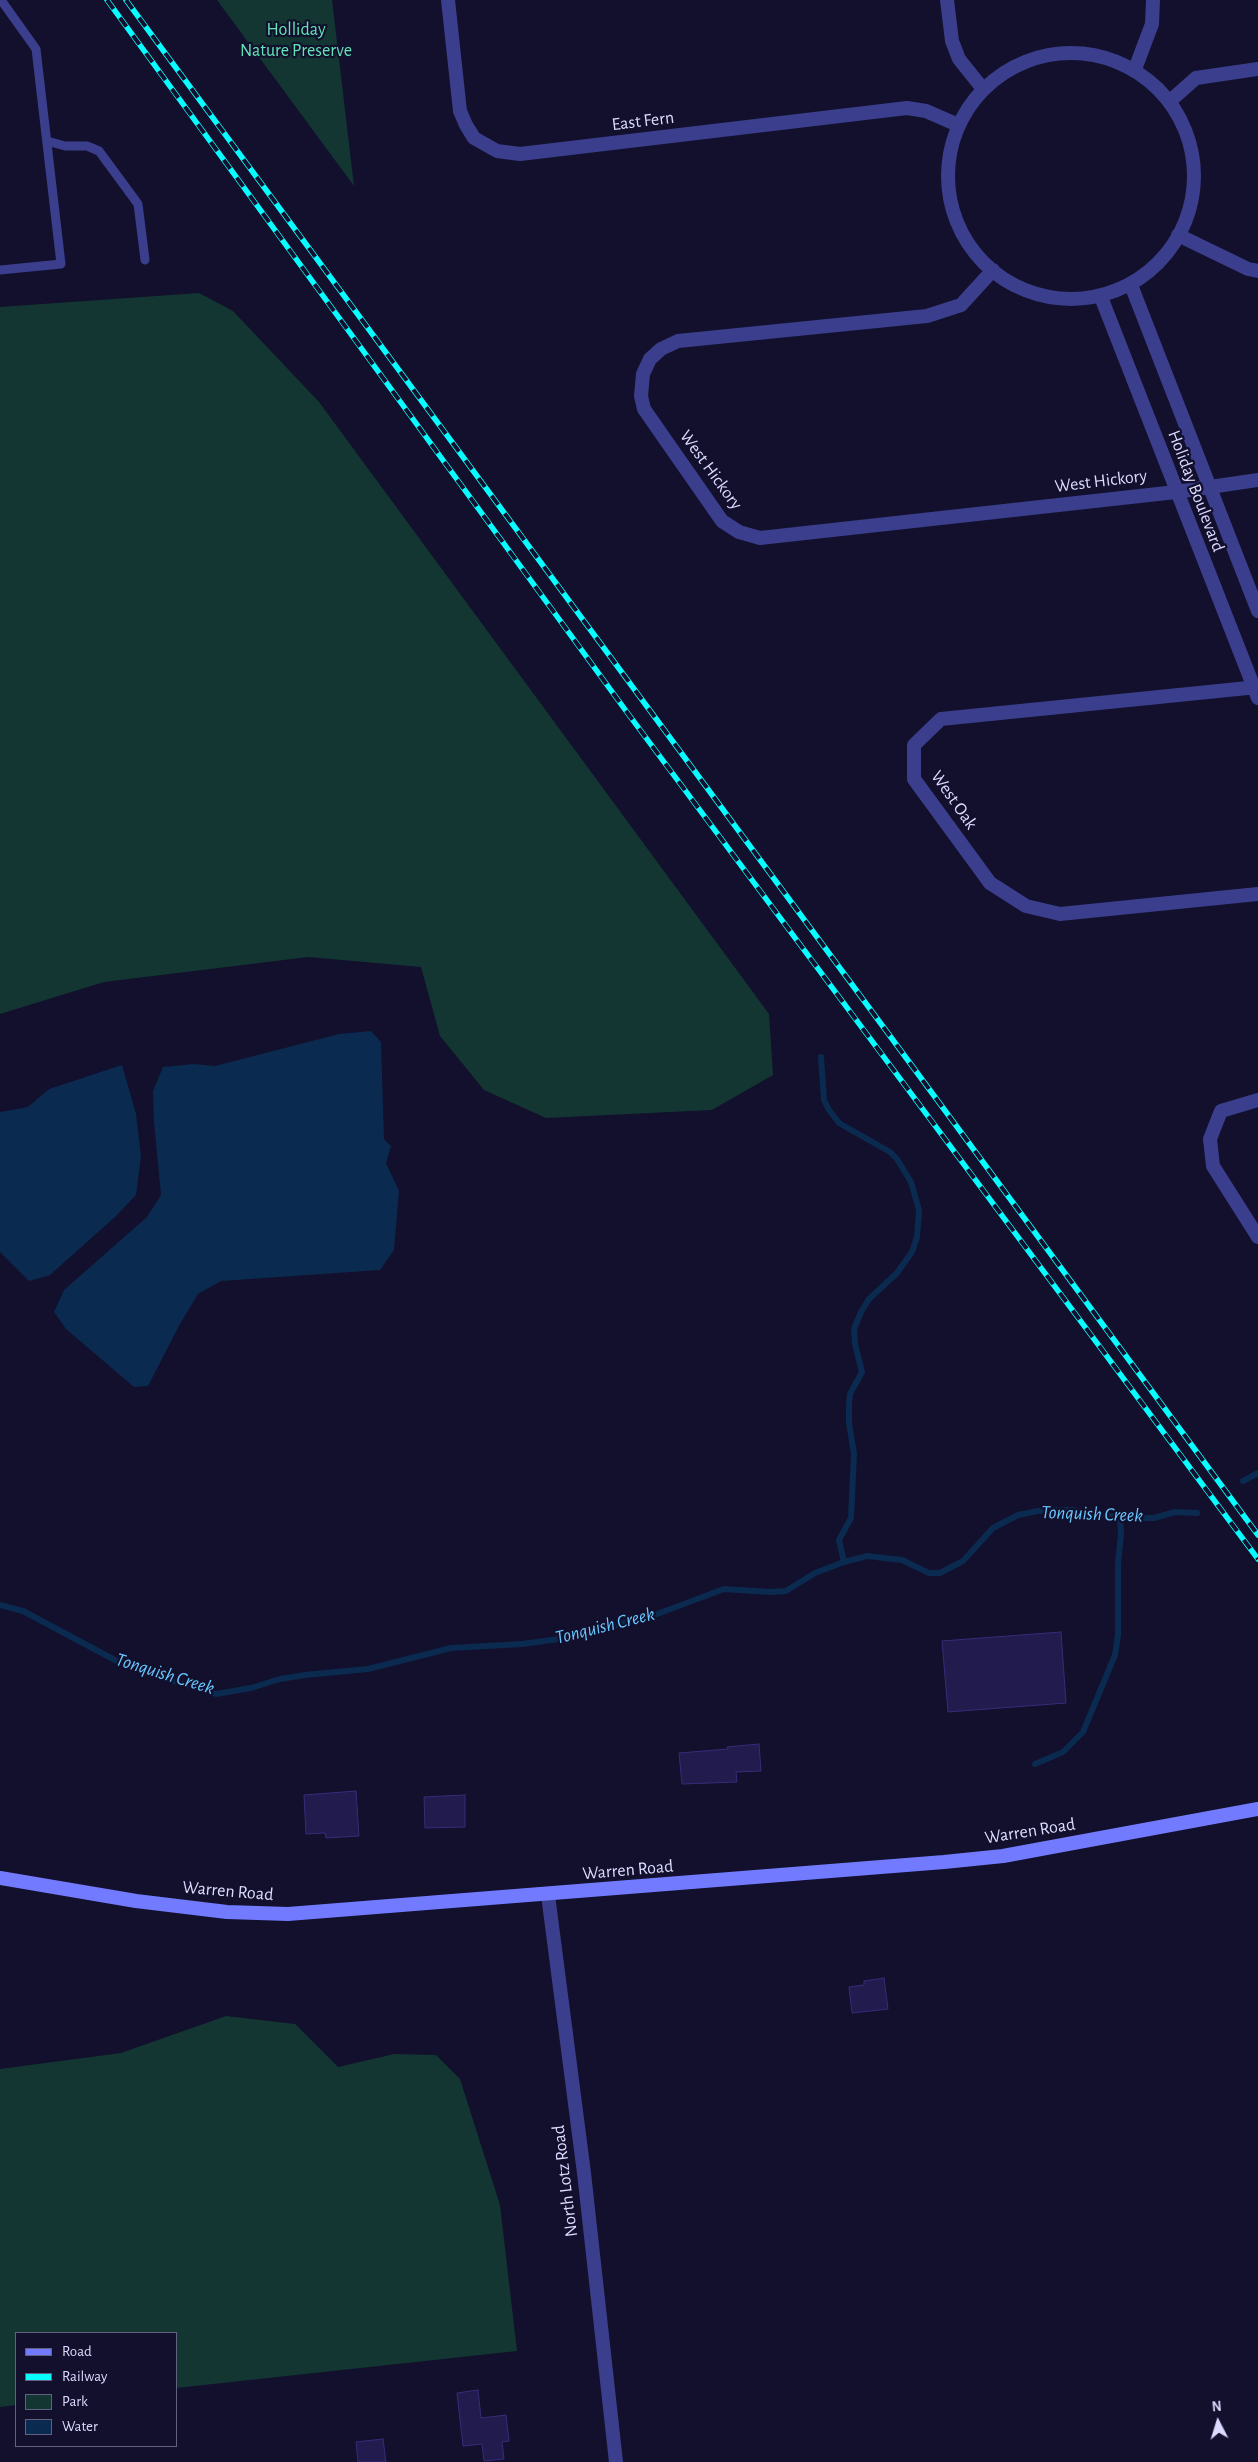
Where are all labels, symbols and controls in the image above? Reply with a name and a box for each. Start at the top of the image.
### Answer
park label: Holliday Nature Preserve [240,19,352,62]
street label: East Fern [611,106,675,136]
street label: West Hickory [675,426,747,514]
street label: Holiday Boulevard [1163,427,1229,555]
street label: West Hickory [1054,465,1148,497]
street label: West Oak [926,766,982,834]
water label: Tonquish Creek [1041,1501,1143,1527]
water label: Tonquish Creek [553,1603,657,1649]
water label: Tonquish Creek [113,1648,217,1700]
street label: Warren Road [983,1813,1077,1849]
street label: Warren Road [582,1855,674,1885]
street label: Warren Road [182,1876,274,1906]
street label: North Lotz Road [547,2124,583,2238]
legend [15,2332,178,2447]
text: Road [62,2344,92,2359]
text: Railway [62,2369,107,2384]
text: Park [62,2394,88,2409]
north arrow [1193,2397,1243,2447]
text: N [1211,2400,1222,2414]
text: Water [62,2419,98,2434]

